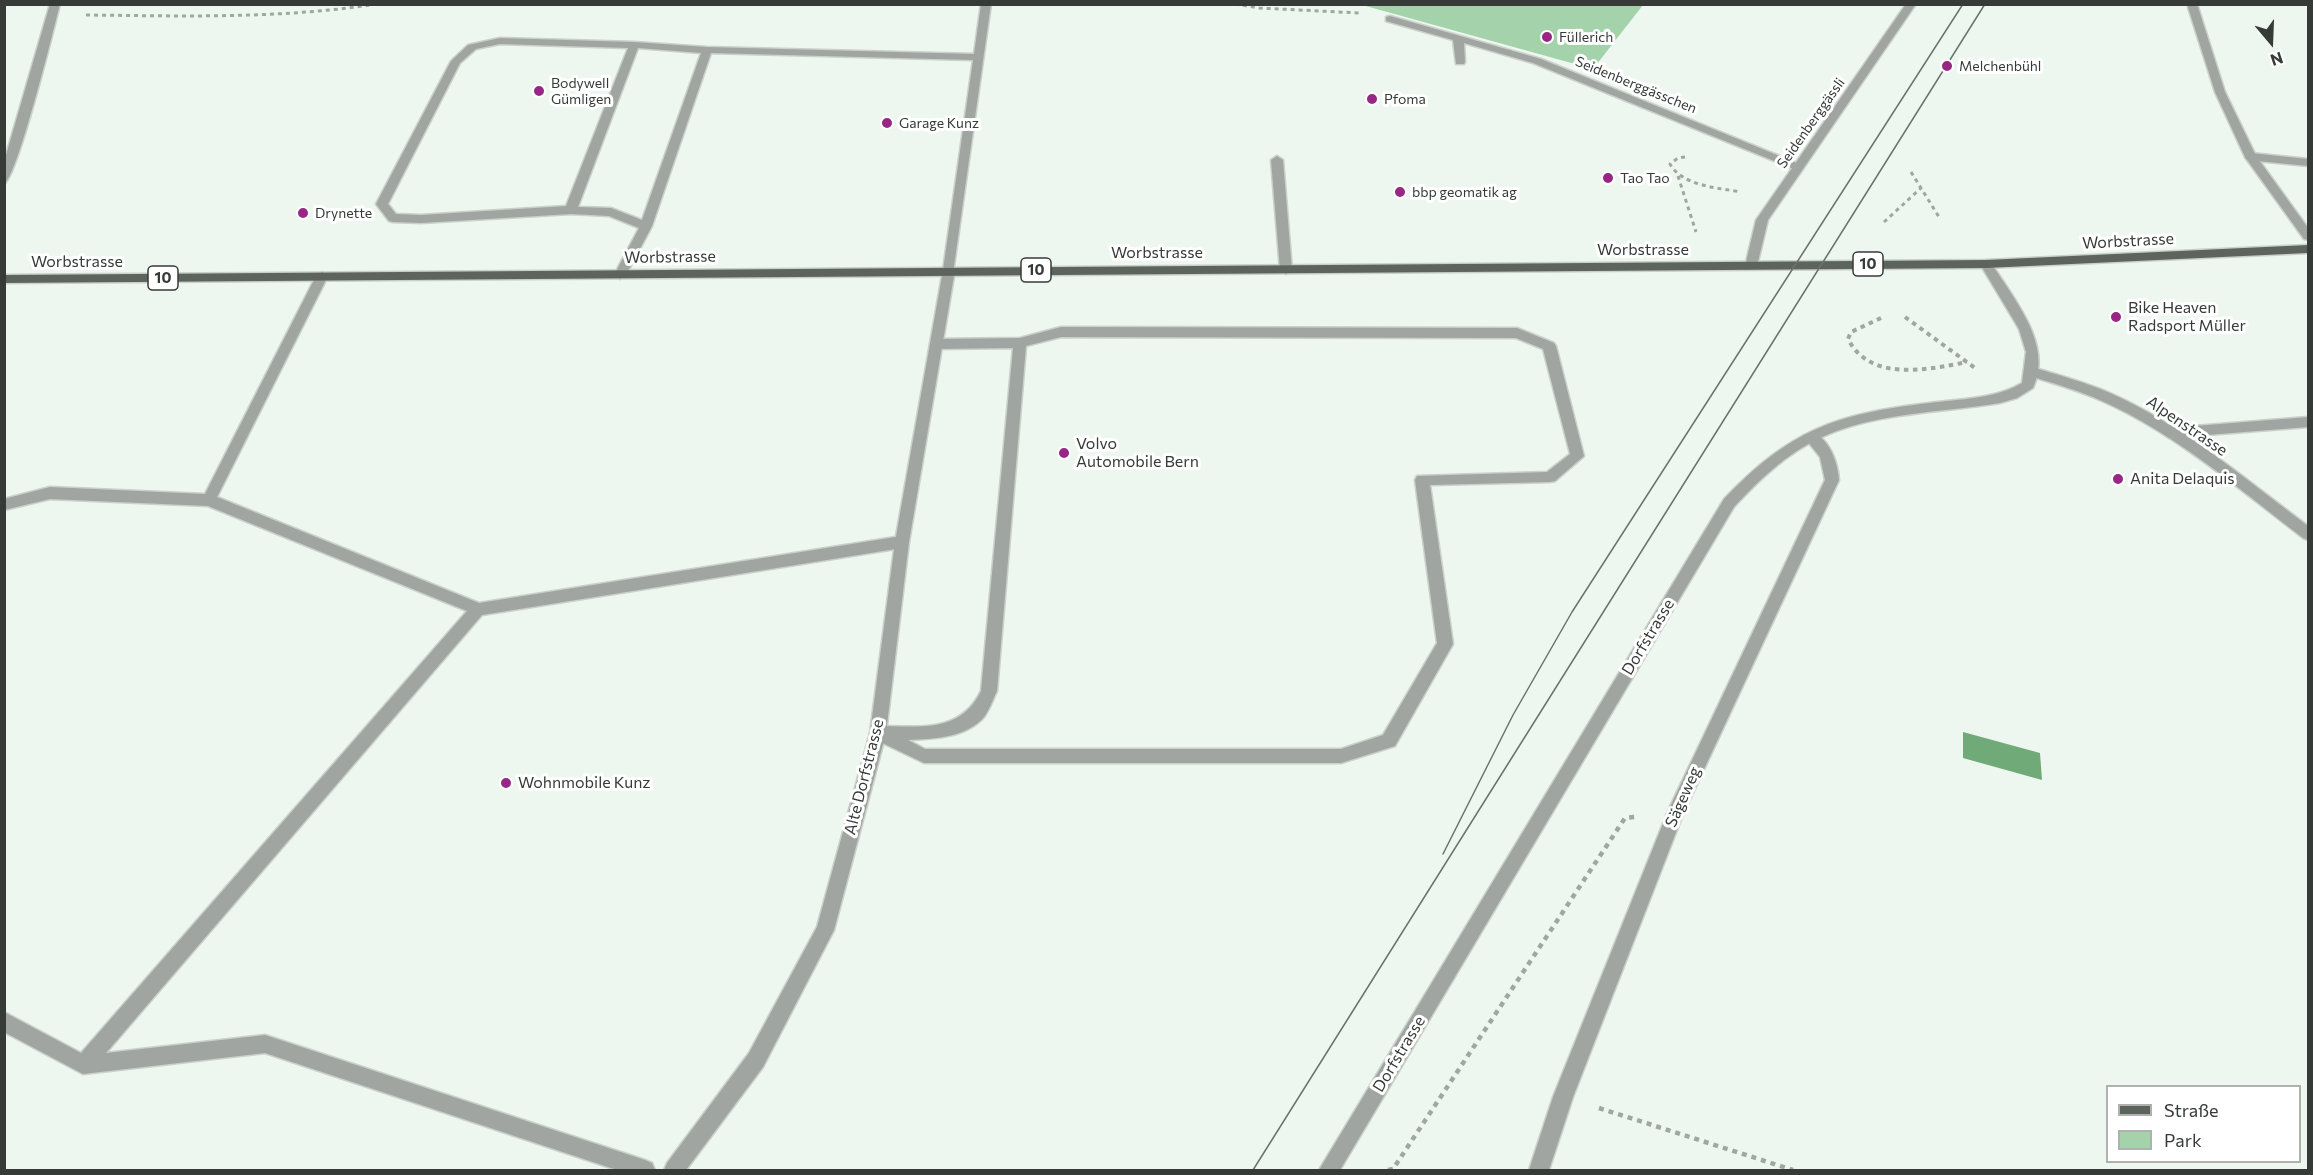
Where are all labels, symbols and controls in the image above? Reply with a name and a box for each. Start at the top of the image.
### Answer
north arrow [2241,12,2301,72]
place label: Füllerich [1559,29,1613,45]
marker: Füllerich [1540,30,1554,44]
text: N [2268,49,2286,70]
street label: Seidenberggässchen [1573,53,1699,117]
place label: Melchenbühl [1959,58,2041,74]
marker: Melchenbühl [1940,59,1954,73]
place label: Bodywell Gümligen [551,75,611,108]
street label: Seidenberggässli [1774,75,1848,171]
marker: Bodywell Gümligen [532,84,546,98]
place label: Pfoma [1384,91,1426,107]
marker: Pfoma [1365,92,1379,106]
place label: Garage Kunz [899,115,979,131]
marker: Garage Kunz [880,116,894,130]
place label: Tao Tao [1620,170,1670,186]
marker: Tao Tao [1601,171,1615,185]
place label: bbp geomatik ag [1412,184,1517,200]
marker: bbp geomatik ag [1393,185,1407,199]
place label: Drynette [315,205,372,221]
marker: Drynette [296,206,310,220]
street label: Worbstrasse [2082,229,2174,253]
street label: Worbstrasse [1597,240,1689,260]
street label: Worbstrasse [1111,243,1203,263]
street label: Worbstrasse [624,247,716,267]
street label: Worbstrasse [31,252,123,272]
road number: 10 [1853,252,1883,276]
road number: 10 [1021,258,1051,282]
road number: 10 [148,266,178,290]
place label: Bike Heaven Radsport Müller [2128,298,2246,336]
marker: Bike Heaven Radsport Müller [2109,310,2123,324]
street label: Alpenstrasse [2143,392,2231,460]
place label: Volvo Automobile Bern [1076,434,1199,472]
marker: Volvo Automobile Bern [1057,446,1071,460]
place label: Anita Delaquis [2130,469,2235,489]
marker: Anita Delaquis [2111,472,2125,486]
street label: Dorfstrasse [1618,596,1678,678]
street label: Alte Dorfstrasse [840,717,888,837]
street label: Sägeweg [1661,764,1705,830]
place label: Wohnmobile Kunz [518,773,650,793]
marker: Wohnmobile Kunz [499,776,513,790]
street label: Dorfstrasse [1369,1013,1429,1095]
legend [2106,1085,2301,1163]
text: Straße [2164,1099,2219,1121]
text: Park [2164,1129,2202,1151]

